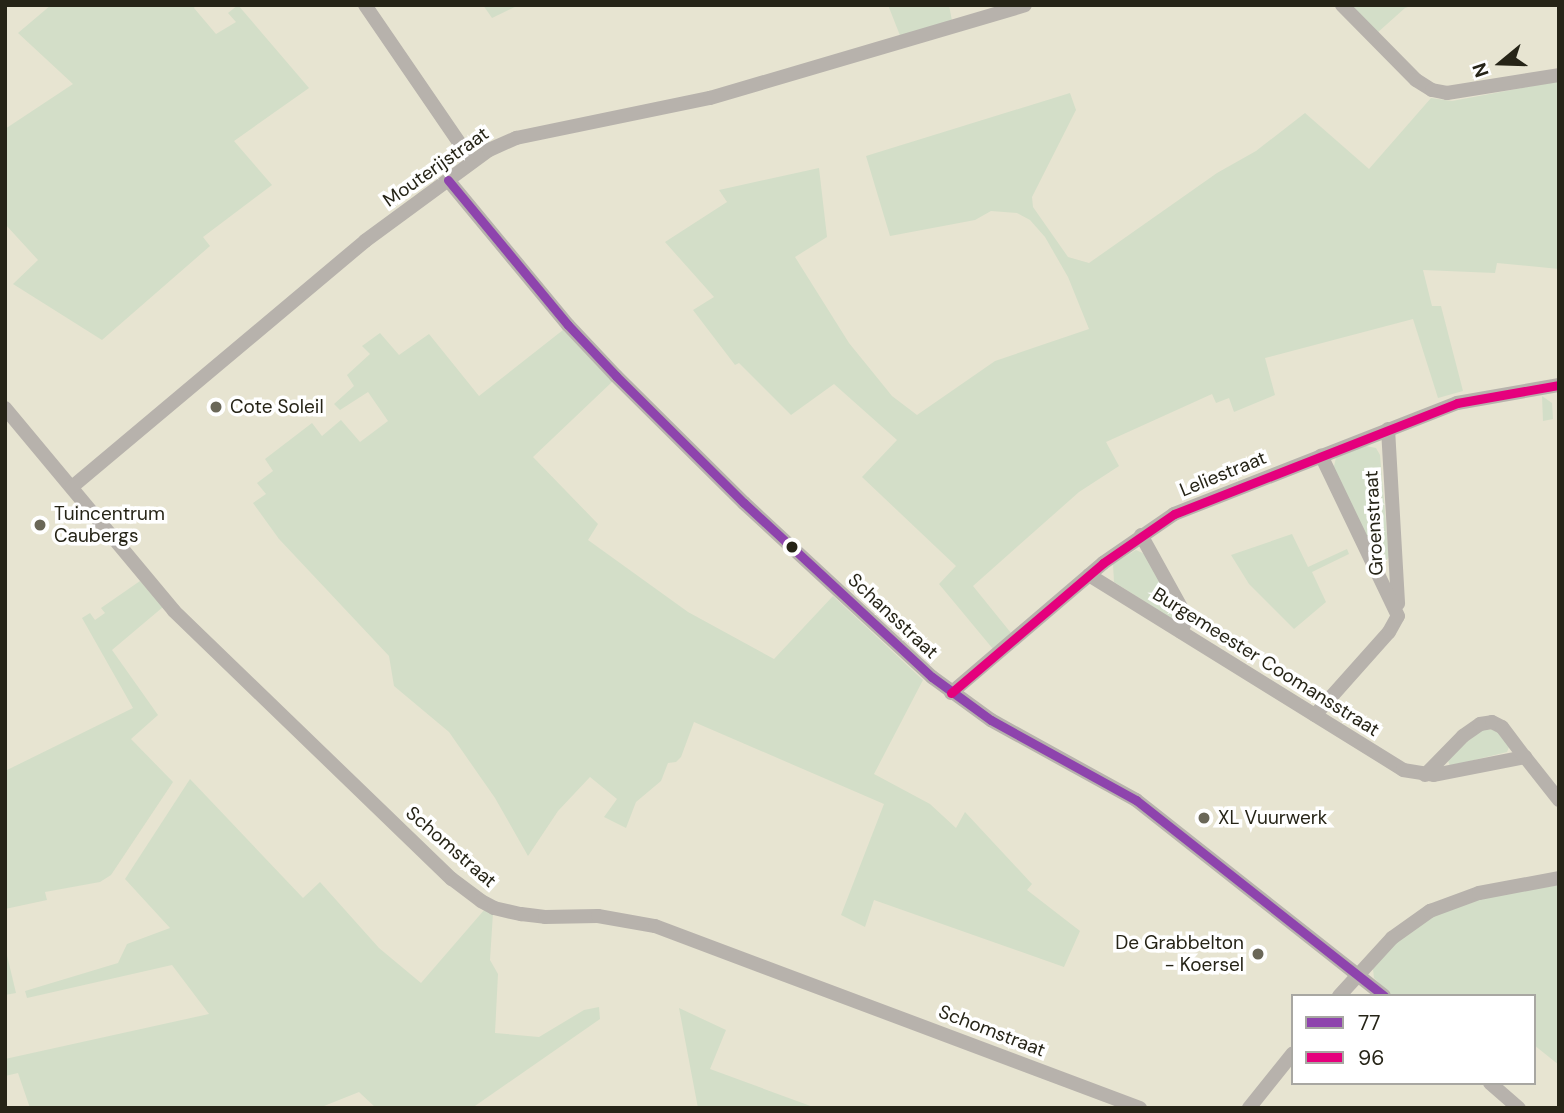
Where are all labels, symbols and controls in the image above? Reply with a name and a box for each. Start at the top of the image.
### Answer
north arrow [1466,28,1536,98]
text: N [1467,59,1495,81]
street label: Mouterijstraat [379,122,493,212]
place label: Cote Soleil [230,396,324,418]
marker: Cote Soleil [208,399,224,415]
street label: Leliestraat [1176,446,1270,502]
street label: Groenstraat [1360,470,1388,576]
place label: Tuincentrum Caubergs [54,503,165,547]
marker: Tuincentrum Caubergs [32,517,48,533]
unlabelled marker [785,540,799,554]
street label: Schansstraat [843,568,943,664]
street label: Burgemeester Coomansstraat [1148,583,1384,741]
street label: Schomstraat [401,802,501,892]
place label: XL Vuurwerk [1218,807,1327,829]
marker: XL Vuurwerk [1196,810,1212,826]
place label: De Grabbelton - Koersel [1115,932,1244,976]
marker: De Grabbelton - Koersel [1250,946,1266,962]
legend [1291,994,1536,1085]
street label: Schomstraat [935,1000,1049,1062]
text: 77 [1358,1009,1380,1037]
text: 96 [1358,1044,1384,1072]

